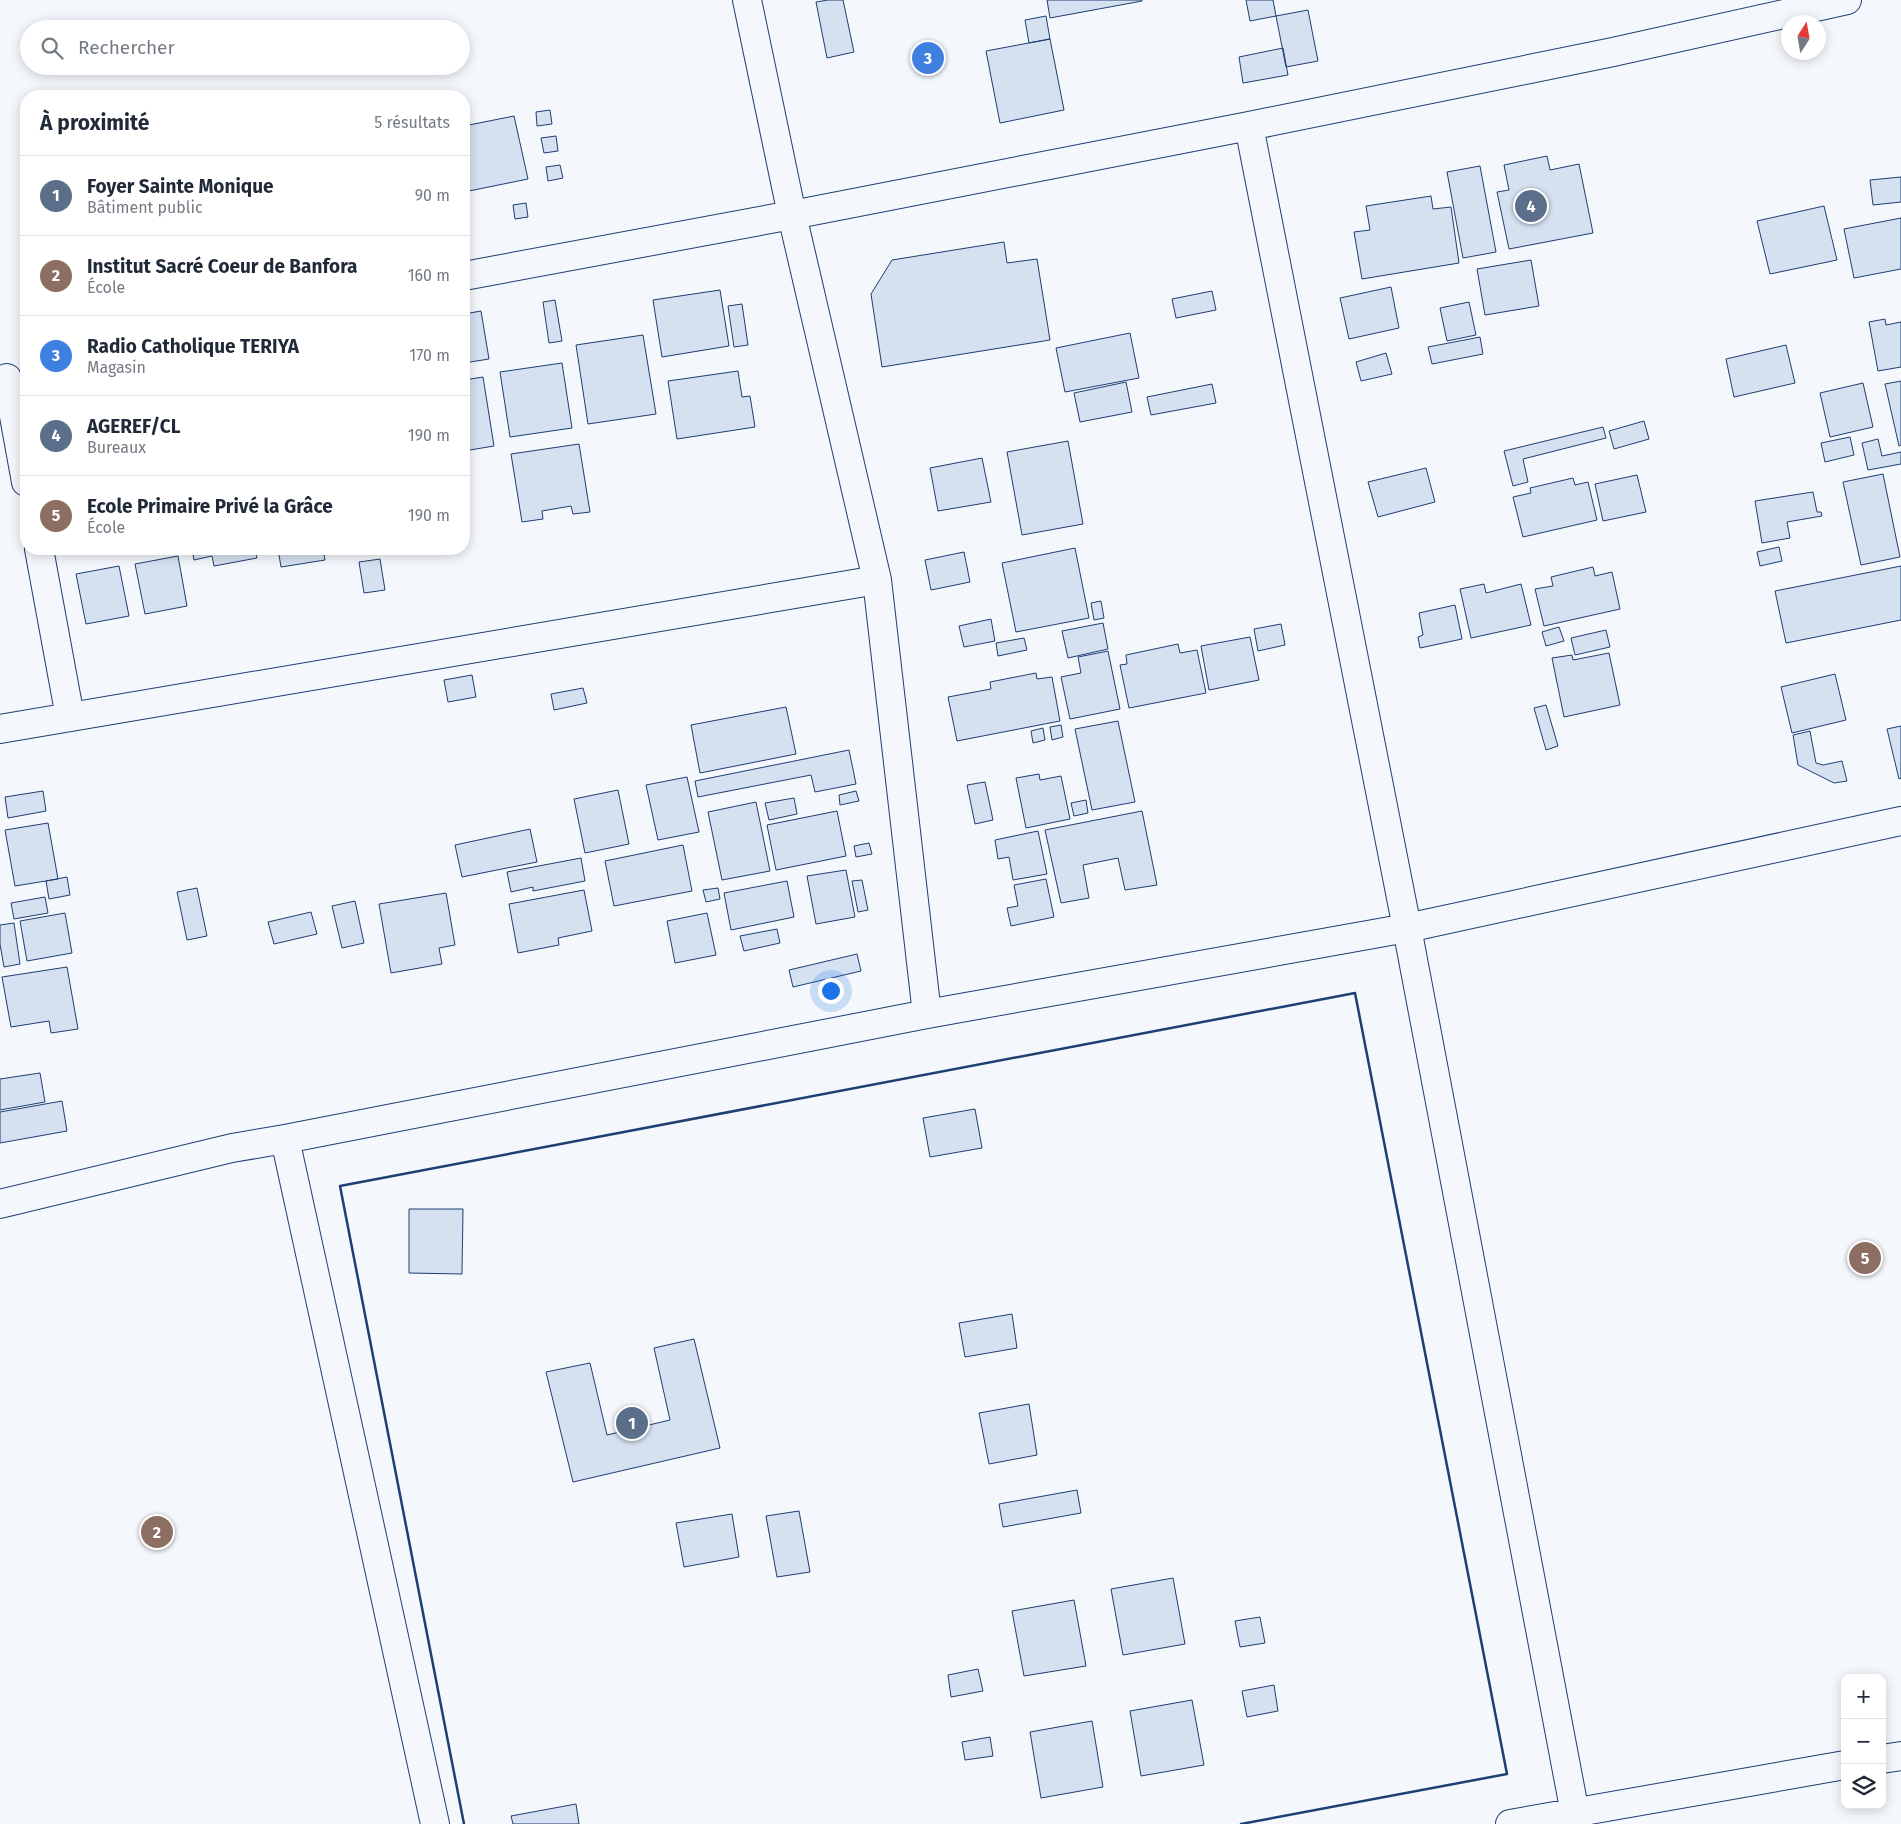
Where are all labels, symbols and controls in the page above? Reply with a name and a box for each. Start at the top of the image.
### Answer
north arrow [1781,15,1826,60]
search box [20,20,470,75]
icon: search [38,34,66,62]
text: Rechercher [78,36,175,59]
pin: 3 [912,39,944,77]
text: À proximité [40,110,149,136]
text: 5 résultats [374,113,450,132]
text: Foyer Sainte Monique [87,175,274,198]
text: 1 [52,186,60,205]
text: 90 m [415,186,450,205]
pin: 4 [1515,187,1547,225]
text: Bâtiment public [87,198,203,217]
text: Institut Sacré Coeur de Banfora [87,255,358,278]
text: 2 [52,266,60,285]
text: 160 m [408,266,450,285]
text: École [87,278,125,297]
text: Radio Catholique TERIYA [87,335,299,358]
text: 3 [52,346,60,365]
text: 170 m [409,346,450,365]
text: Magasin [87,358,146,377]
text: AGEREF/CL [87,415,180,438]
text: 4 [51,426,61,445]
text: 190 m [408,426,450,445]
text: Bureaux [87,438,146,457]
text: Ecole Primaire Privé la Grâce [87,495,333,518]
text: 5 [52,506,60,525]
text: 190 m [408,506,450,525]
text: École [87,518,125,537]
your location [818,978,844,1004]
pin: 5 [1849,1239,1881,1277]
pin: 1 [616,1404,648,1442]
pin: 2 [141,1513,173,1551]
map controls [1841,1674,1886,1809]
button: + [1841,1674,1886,1719]
button: − [1841,1719,1886,1764]
button: layers [1841,1764,1886,1809]

